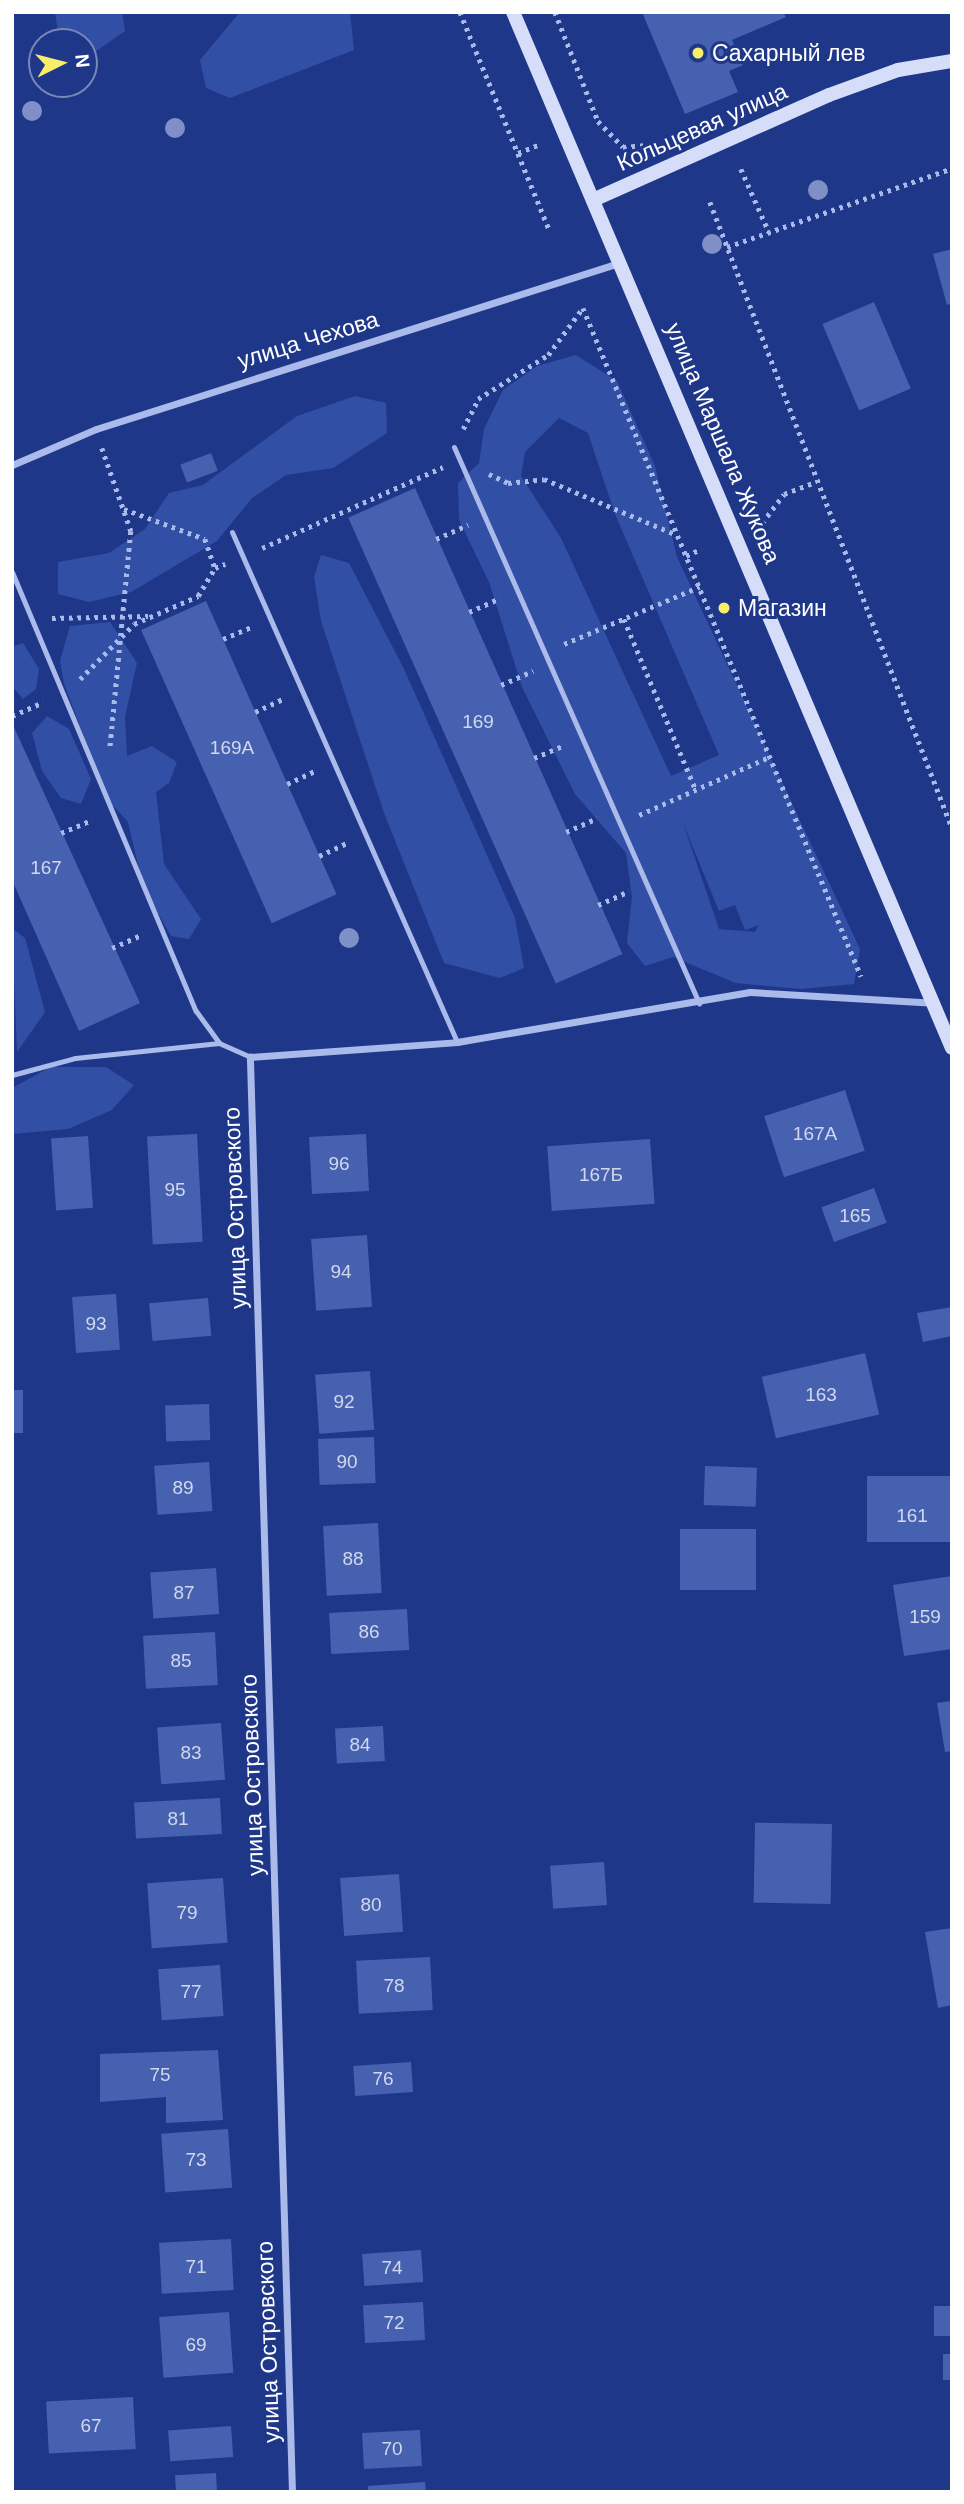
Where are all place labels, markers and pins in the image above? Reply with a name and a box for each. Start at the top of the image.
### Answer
place label: Сахарный лев [712,39,865,67]
marker: Сахарный лев [690,45,706,61]
place label: Магазин [738,594,827,622]
marker: Магазин [716,600,732,616]

